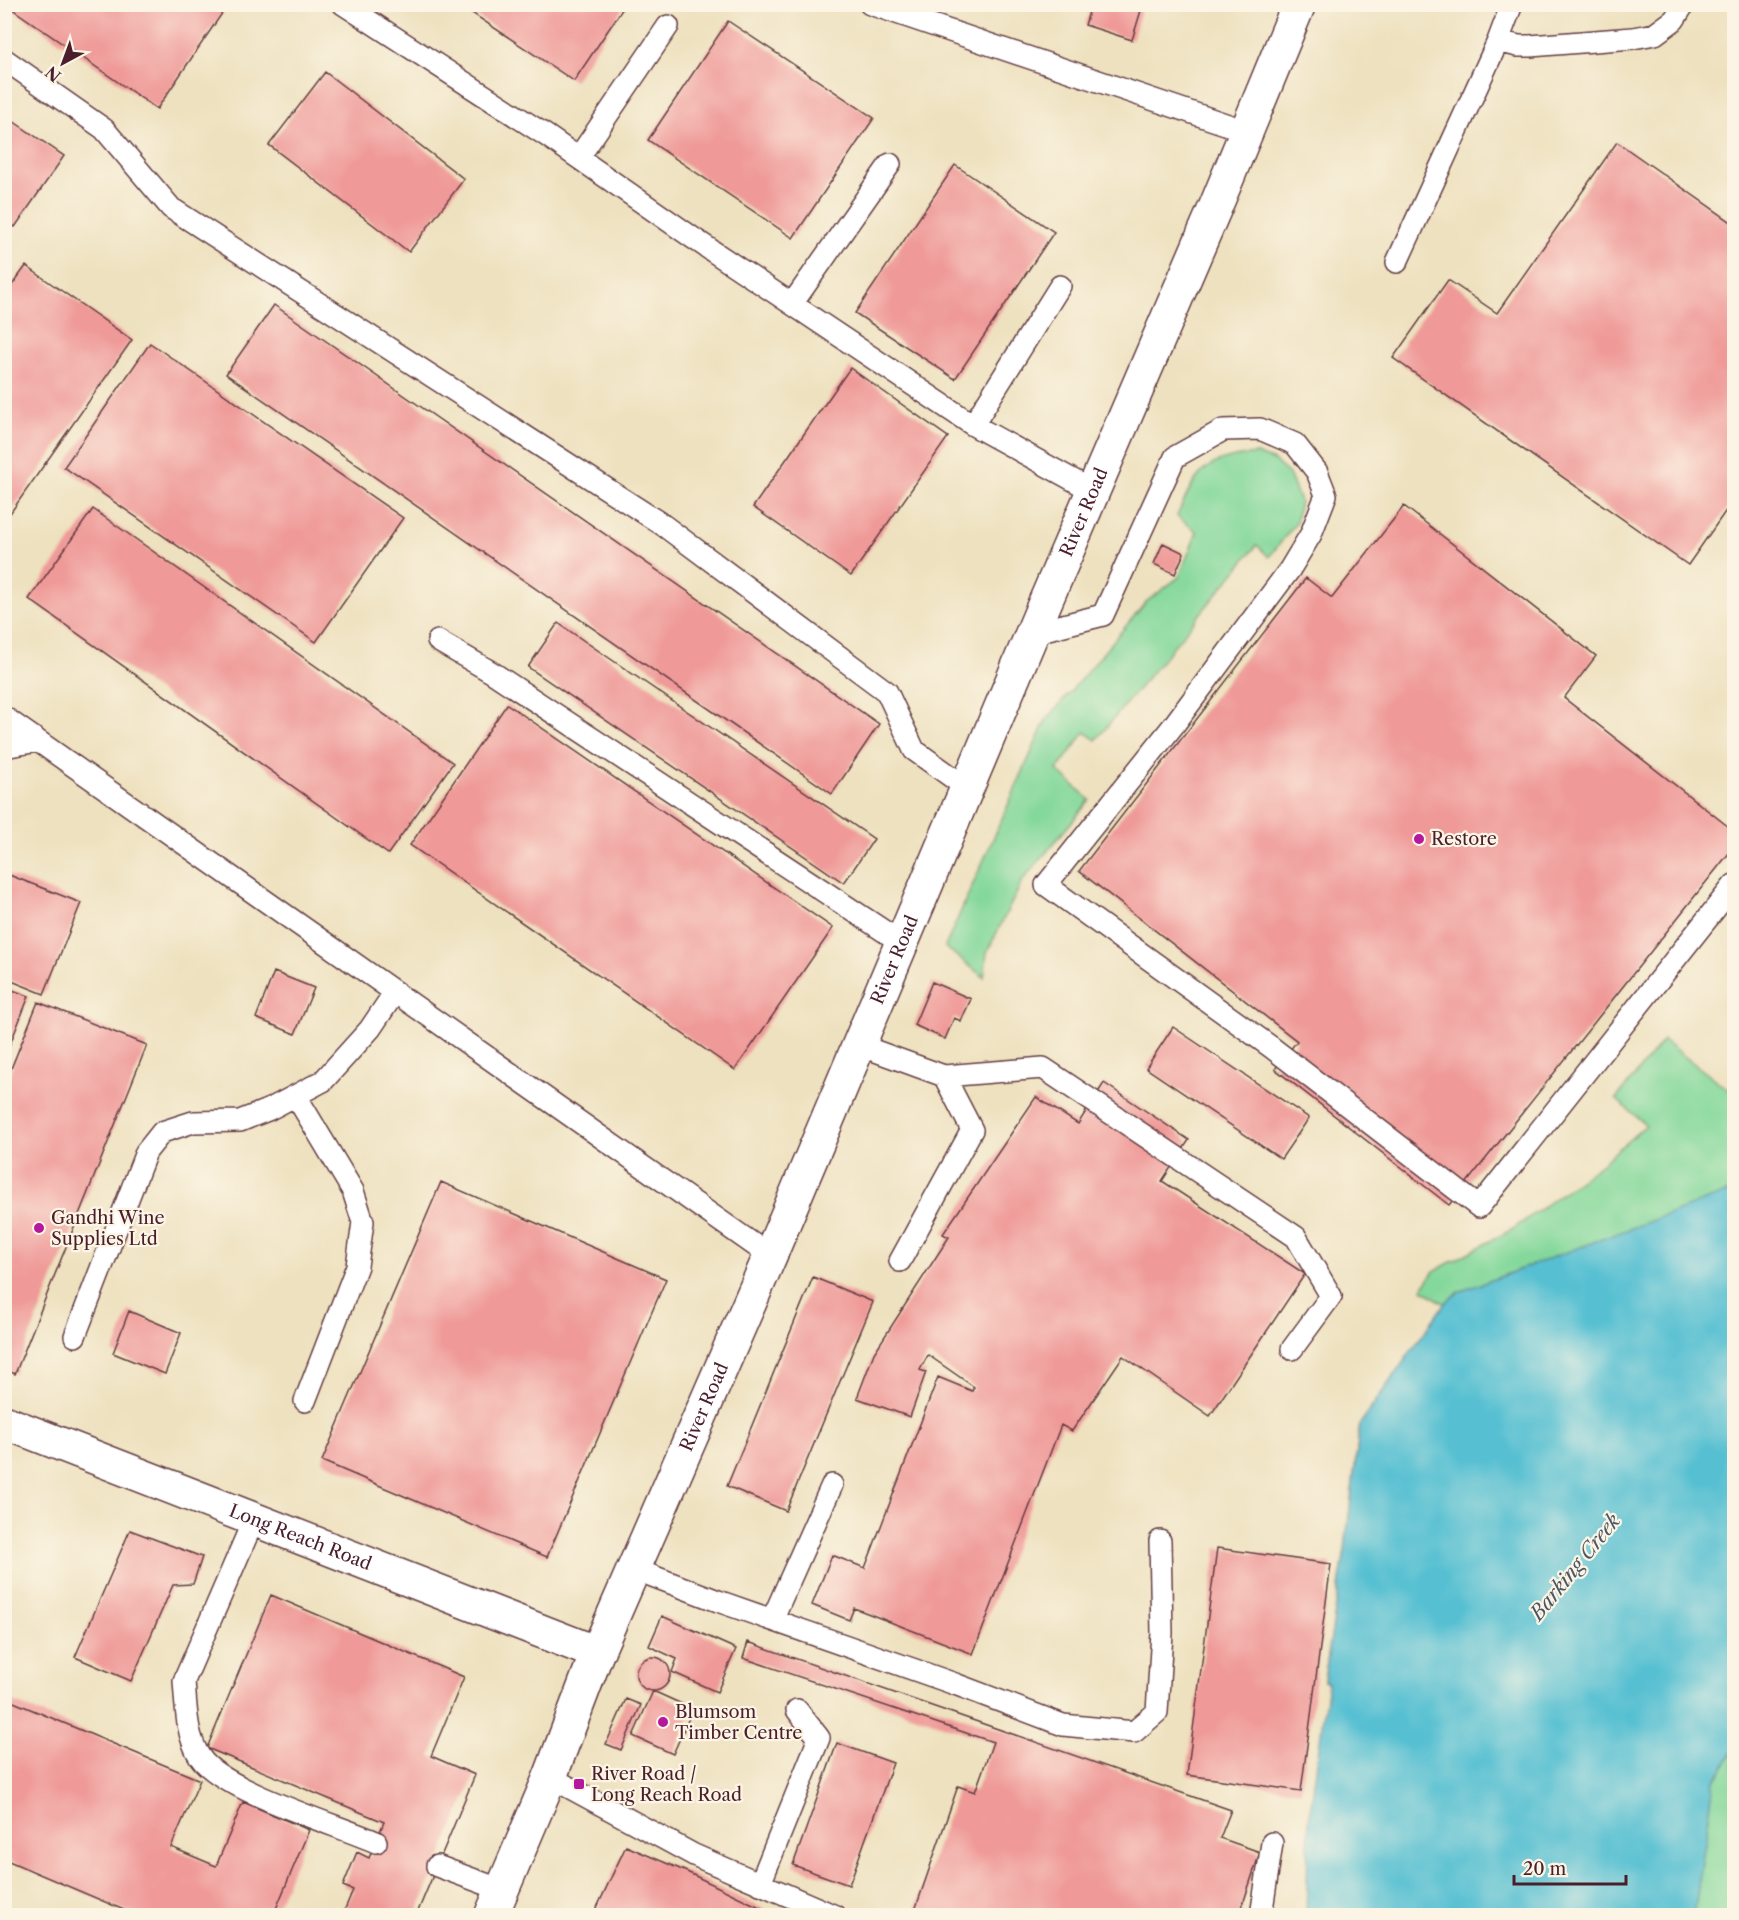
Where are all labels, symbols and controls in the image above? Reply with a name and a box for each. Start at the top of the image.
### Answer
north arrow [33,33,93,93]
text: N [41,62,65,86]
street label: River Road [1055,464,1113,560]
place label: Restore [1431,828,1497,850]
marker: Restore [1412,832,1426,846]
street label: River Road [866,912,923,1008]
place label: Gandhi Wine Supplies Ltd [51,1207,165,1250]
marker: Gandhi Wine Supplies Ltd [32,1221,46,1235]
street label: River Road [675,1359,733,1455]
street label: Long Reach Road [226,1500,375,1575]
water label: Barking Creek [1524,1509,1626,1627]
place label: Blumsom Timber Centre [675,1701,802,1744]
marker: Blumsom Timber Centre [656,1715,670,1729]
place label: River Road / Long Reach Road [591,1763,742,1806]
marker: River Road / Long Reach Road [572,1777,586,1791]
scale bar [1514,1848,1626,1886]
text: 20 m [1523,1858,1567,1880]

